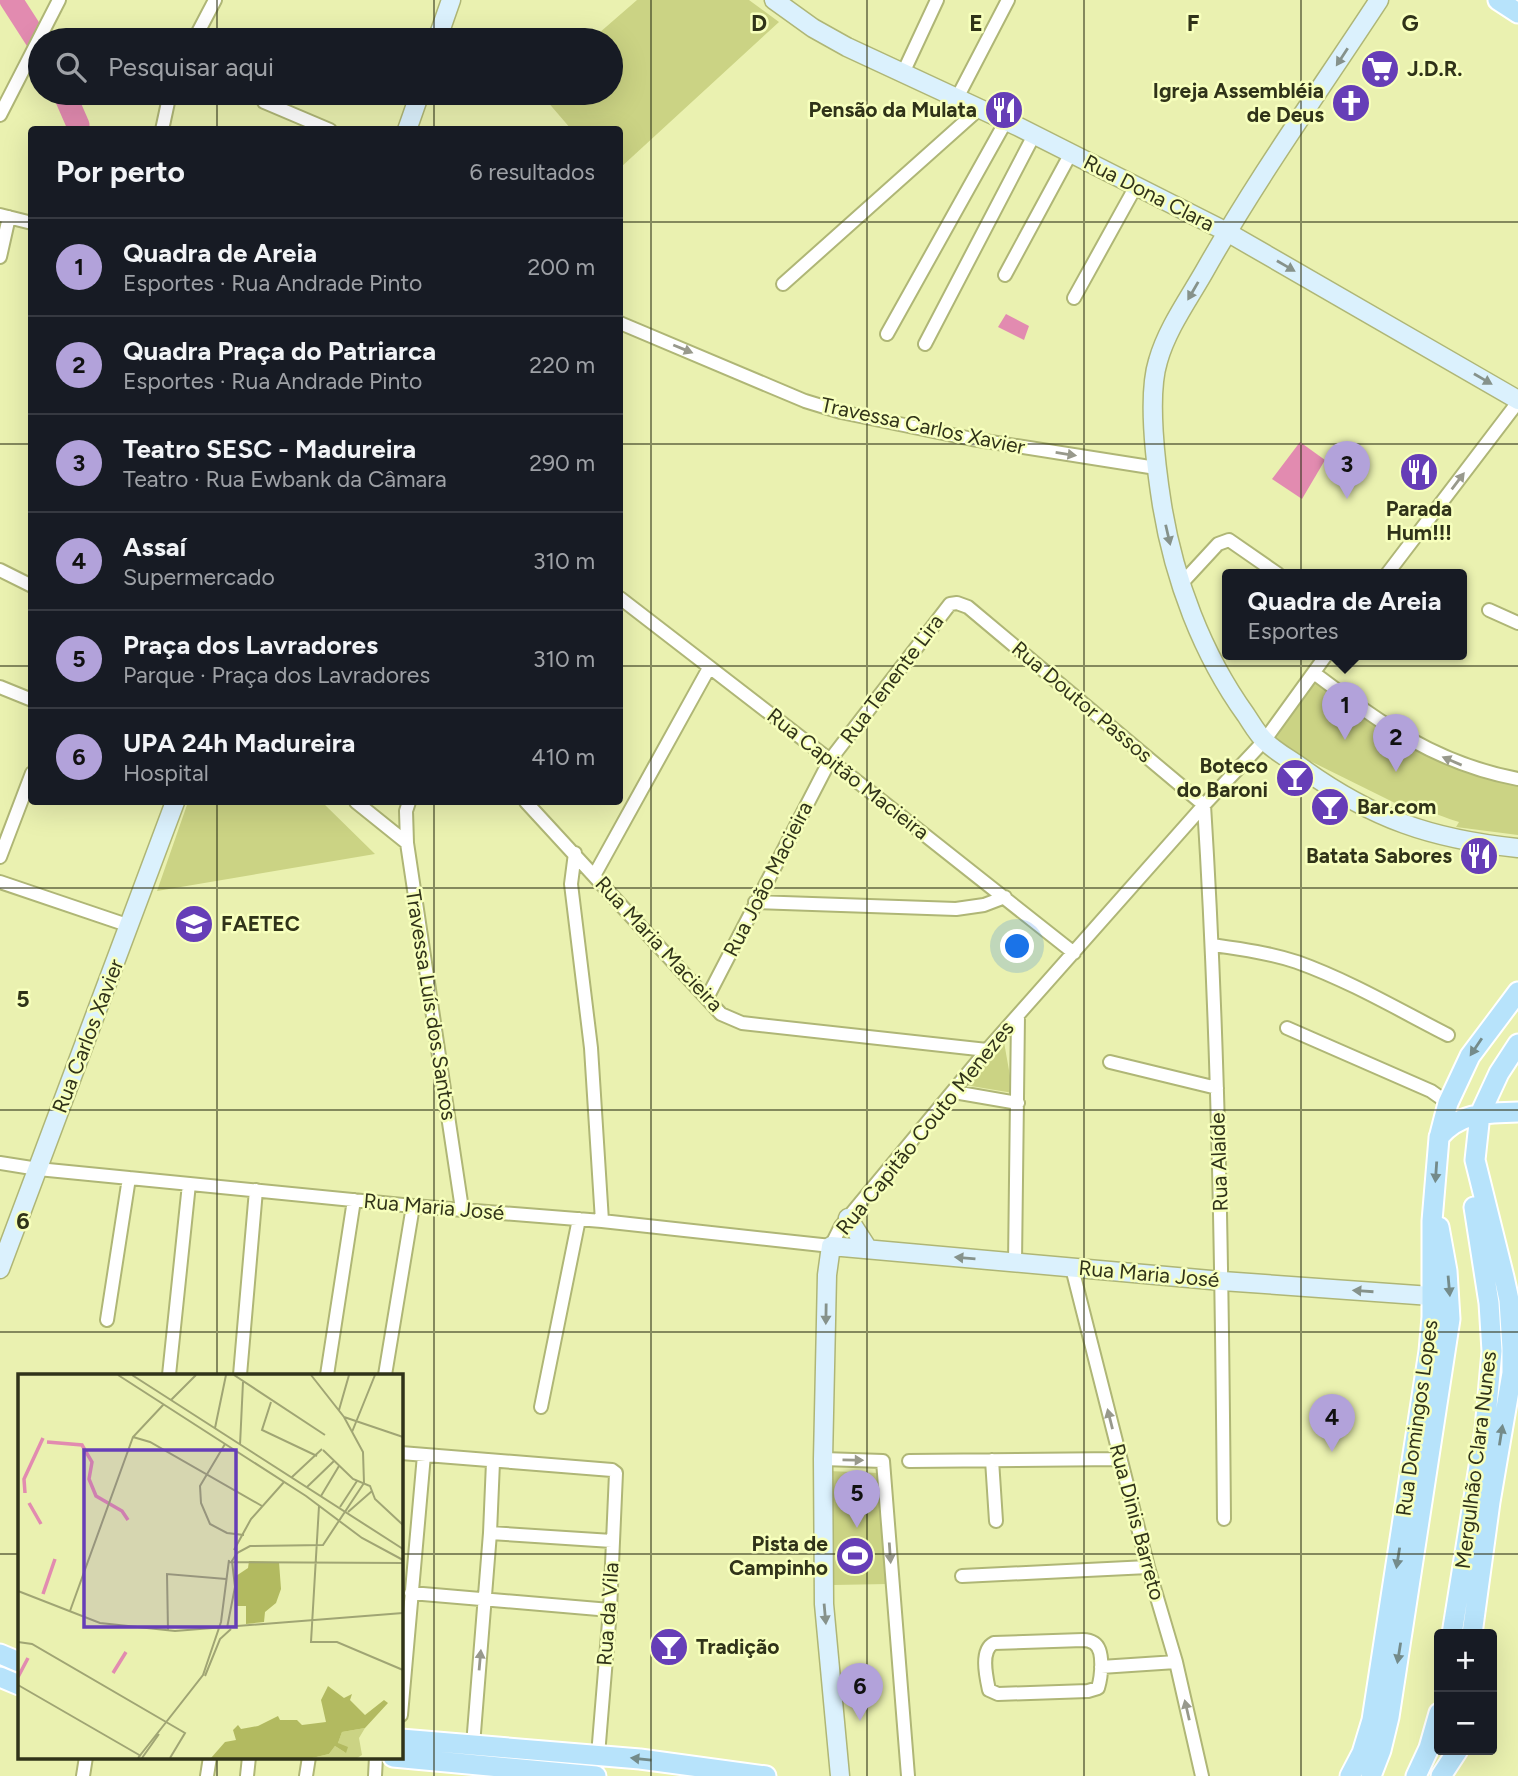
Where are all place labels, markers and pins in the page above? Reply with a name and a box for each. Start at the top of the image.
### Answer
supermarket icon: J.D.R. [1359,48,1401,90]
place label: J.D.R. [1407,56,1462,81]
place label: Igreja Assembléia de Deus [1153,78,1324,127]
church icon: Igreja Assembléia de Deus [1330,82,1372,124]
restaurant icon: Pensão da Mulata [983,89,1025,131]
place label: Pensão da Mulata [808,97,977,122]
pin: 3 [1324,441,1370,499]
restaurant icon: Parada Hum!!! [1398,451,1440,493]
place label: Parada Hum!!! [1386,496,1452,545]
pin: 1 [1322,682,1368,740]
pin: 2 [1373,714,1419,772]
place label: Boteco do Baroni [1177,753,1268,802]
bar icon: Boteco do Baroni [1274,757,1316,799]
bar icon: Bar.com [1309,786,1351,828]
place label: Bar.com [1357,794,1436,819]
restaurant icon: Batata Sabores [1458,835,1500,877]
place label: Batata Sabores [1306,843,1452,868]
school or university icon: FAETEC [173,903,215,945]
place label: FAETEC [221,911,300,936]
pin: 4 [1309,1394,1355,1452]
pin: 5 [834,1470,880,1528]
place label: Pista de Campinho [729,1531,828,1580]
sports icon: Pista de Campinho [834,1535,876,1577]
bar icon: Tradição [648,1626,690,1668]
place label: Tradição [696,1634,779,1659]
pin: 6 [837,1663,883,1721]

